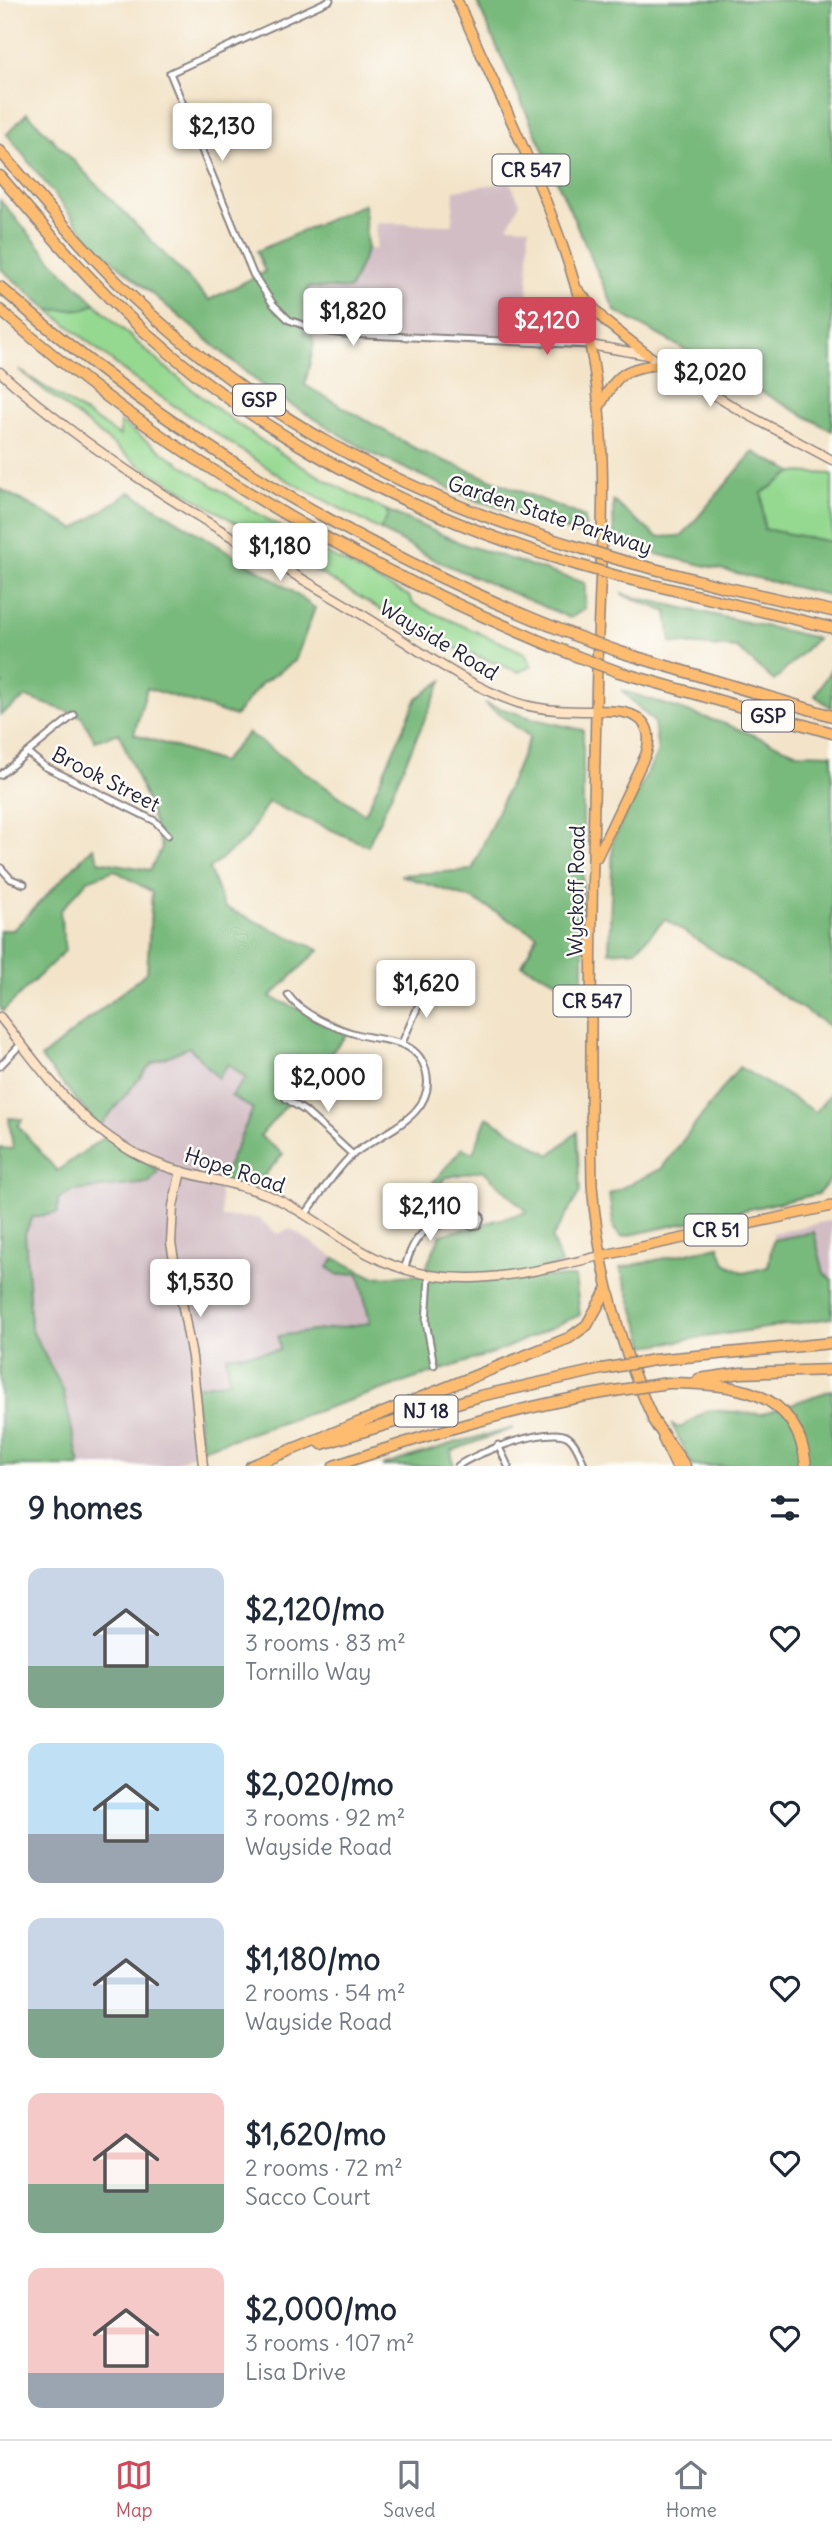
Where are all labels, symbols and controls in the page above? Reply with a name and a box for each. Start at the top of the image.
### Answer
pin: $2,130 [165,104,279,163]
text: $2,130 [189,111,255,140]
road number: CR 547 [492,154,570,186]
pin: $1,820 [296,288,410,348]
text: $1,820 [319,296,387,325]
pin: $2,120 [490,298,604,357]
text: $2,120 [514,305,580,334]
pin: $2,020 [653,350,767,409]
text: $2,020 [673,357,747,386]
road number: GSP [233,384,285,416]
street label: Garden State Parkway [444,469,656,561]
pin: $1,180 [223,524,337,583]
text: $1,180 [249,531,311,560]
street label: Wayside Road [374,594,504,686]
road number: GSP [742,701,794,732]
street label: Brook Street [48,740,164,818]
street label: Wyckoff Road [561,825,591,957]
pin: $1,620 [369,960,483,1020]
text: $1,620 [392,968,460,997]
road number: CR 547 [554,986,630,1016]
pin: $2,000 [271,1054,385,1114]
text: $2,000 [290,1062,366,1091]
street label: Hope Road [181,1141,289,1199]
pin: $2,110 [373,1184,487,1243]
text: $2,110 [399,1191,461,1220]
road number: CR 51 [684,1214,748,1246]
pin: $1,530 [143,1260,257,1319]
text: $1,530 [166,1267,234,1296]
road number: NJ 18 [394,1396,458,1427]
text: 9 homes [28,1489,143,1527]
icon: filters [766,1489,804,1527]
text: $2,120/mo [245,1590,385,1628]
icon: home [84,1596,168,1680]
icon: heart [766,1619,804,1657]
text: 3 rooms · 83 m² [245,1628,406,1657]
text: Tornillo Way [245,1657,371,1686]
text: $2,020/mo [245,1765,394,1803]
icon: home [84,1771,168,1855]
icon: heart [766,1794,804,1832]
text: 3 rooms · 92 m² [245,1803,405,1832]
text: Wayside Road [245,1832,392,1861]
text: $1,180/mo [245,1940,380,1978]
icon: home [84,1946,168,2030]
icon: heart [766,1969,804,2007]
text: 2 rooms · 54 m² [245,1978,406,2007]
text: Wayside Road [245,2007,392,2036]
text: $1,620/mo [245,2115,386,2153]
icon: home [84,2121,168,2205]
icon: heart [766,2144,804,2182]
text: 2 rooms · 72 m² [245,2153,403,2182]
text: Sacco Court [245,2182,371,2211]
text: $2,000/mo [245,2290,397,2328]
icon: home [84,2296,168,2380]
icon: heart [766,2319,804,2357]
text: 3 rooms · 107 m² [245,2328,415,2357]
text: Lisa Drive [245,2357,346,2386]
tab: Map [115,2456,153,2522]
tab: Saved [383,2456,435,2522]
tab: Home [666,2456,717,2522]

